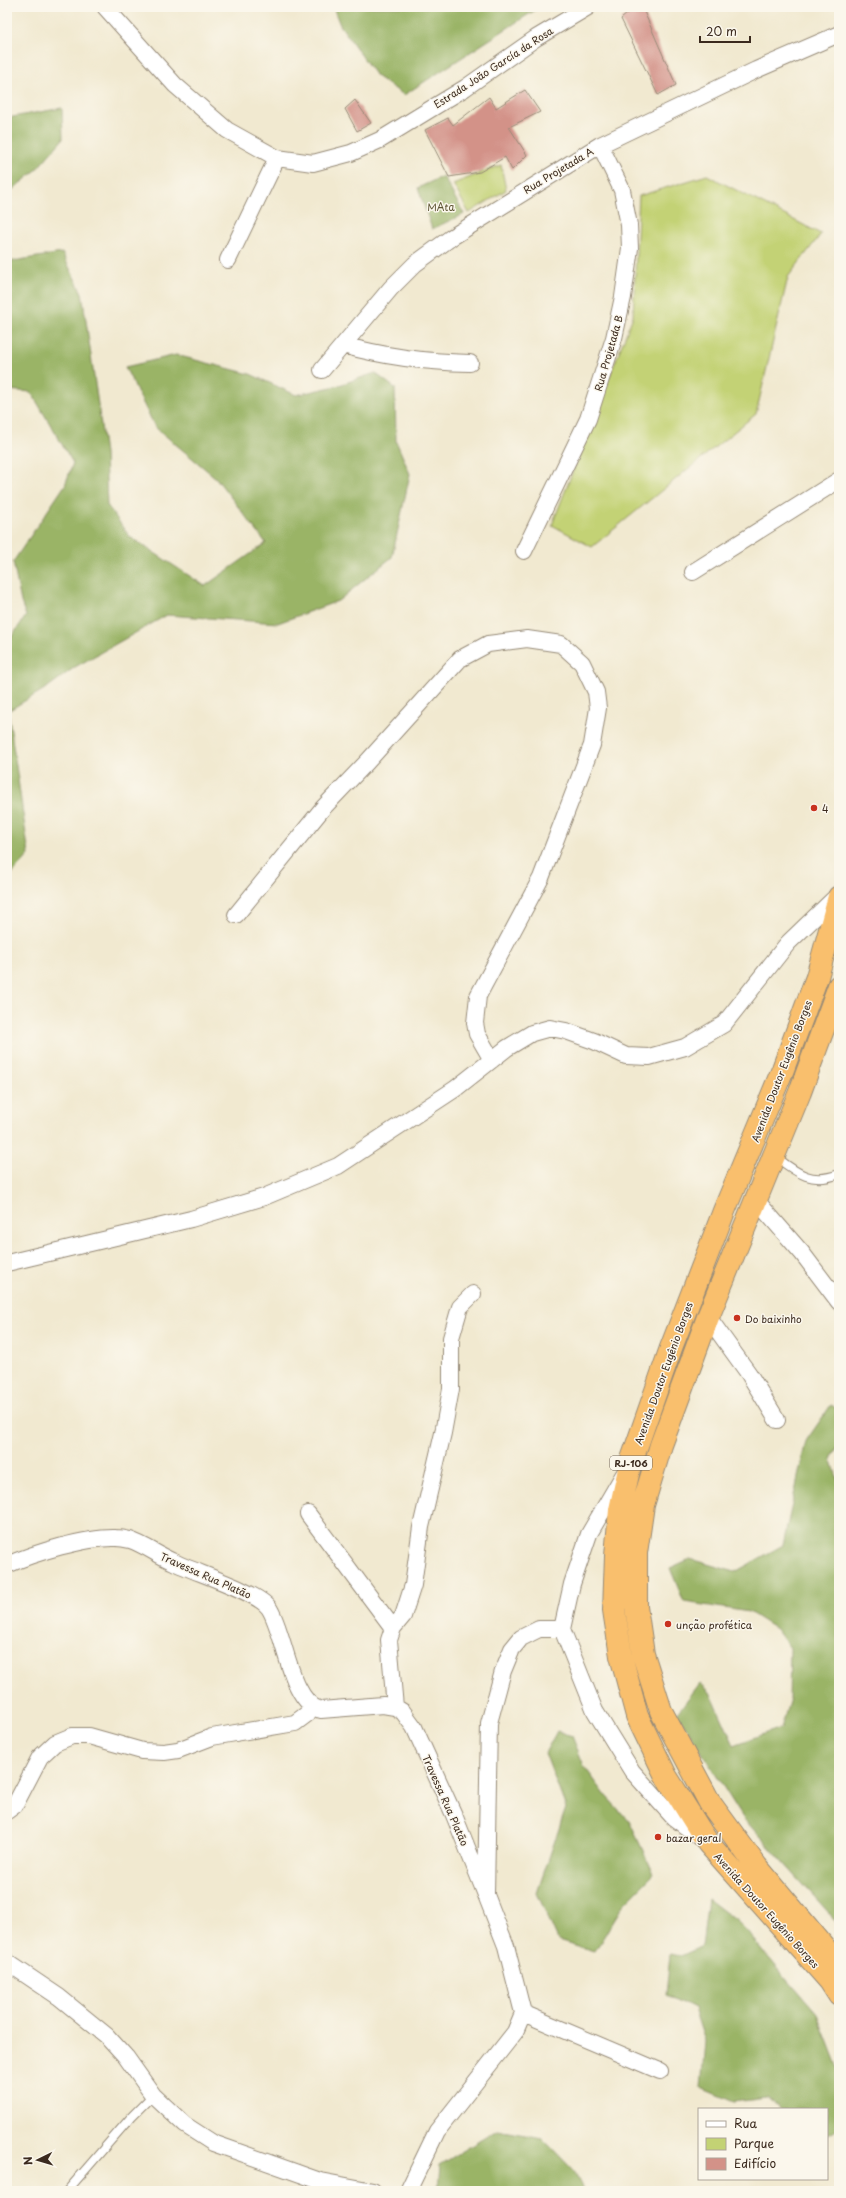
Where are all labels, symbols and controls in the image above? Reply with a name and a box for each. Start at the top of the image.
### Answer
scale bar [700,18,750,44]
street label: Estrada João García da Rosa [430,22,556,111]
text: 20 m [706,22,737,40]
street label: Rua Projetada A [520,143,596,197]
park label: MAta [427,199,455,214]
street label: Rua Projetada B [590,313,626,393]
place label: 4 [822,801,829,816]
marker: 4 [809,803,819,813]
street label: Avenida Doutor Eugênio Borges [747,997,815,1144]
street label: Avenida Doutor Eugênio Borges [630,1299,696,1446]
place label: Do baixinho [745,1311,802,1326]
marker: Do baixinho [732,1313,742,1323]
road number: RJ-106 [610,1456,652,1470]
street label: Travessa Rua Platão [158,1548,254,1602]
place label: unção profética [676,1617,753,1632]
marker: unção profética [663,1619,673,1629]
street label: Travessa Rua Platão [419,1752,473,1848]
place label: bazar geral [666,1830,722,1845]
marker: bazar geral [653,1832,663,1842]
street label: Avenida Doutor Eugênio Borges [711,1849,823,1971]
legend [698,2108,828,2180]
text: Rua [734,2114,758,2132]
text: Parque [734,2134,774,2152]
north arrow [18,2140,58,2180]
text: Edifício [734,2154,776,2172]
text: N [19,2156,36,2166]

